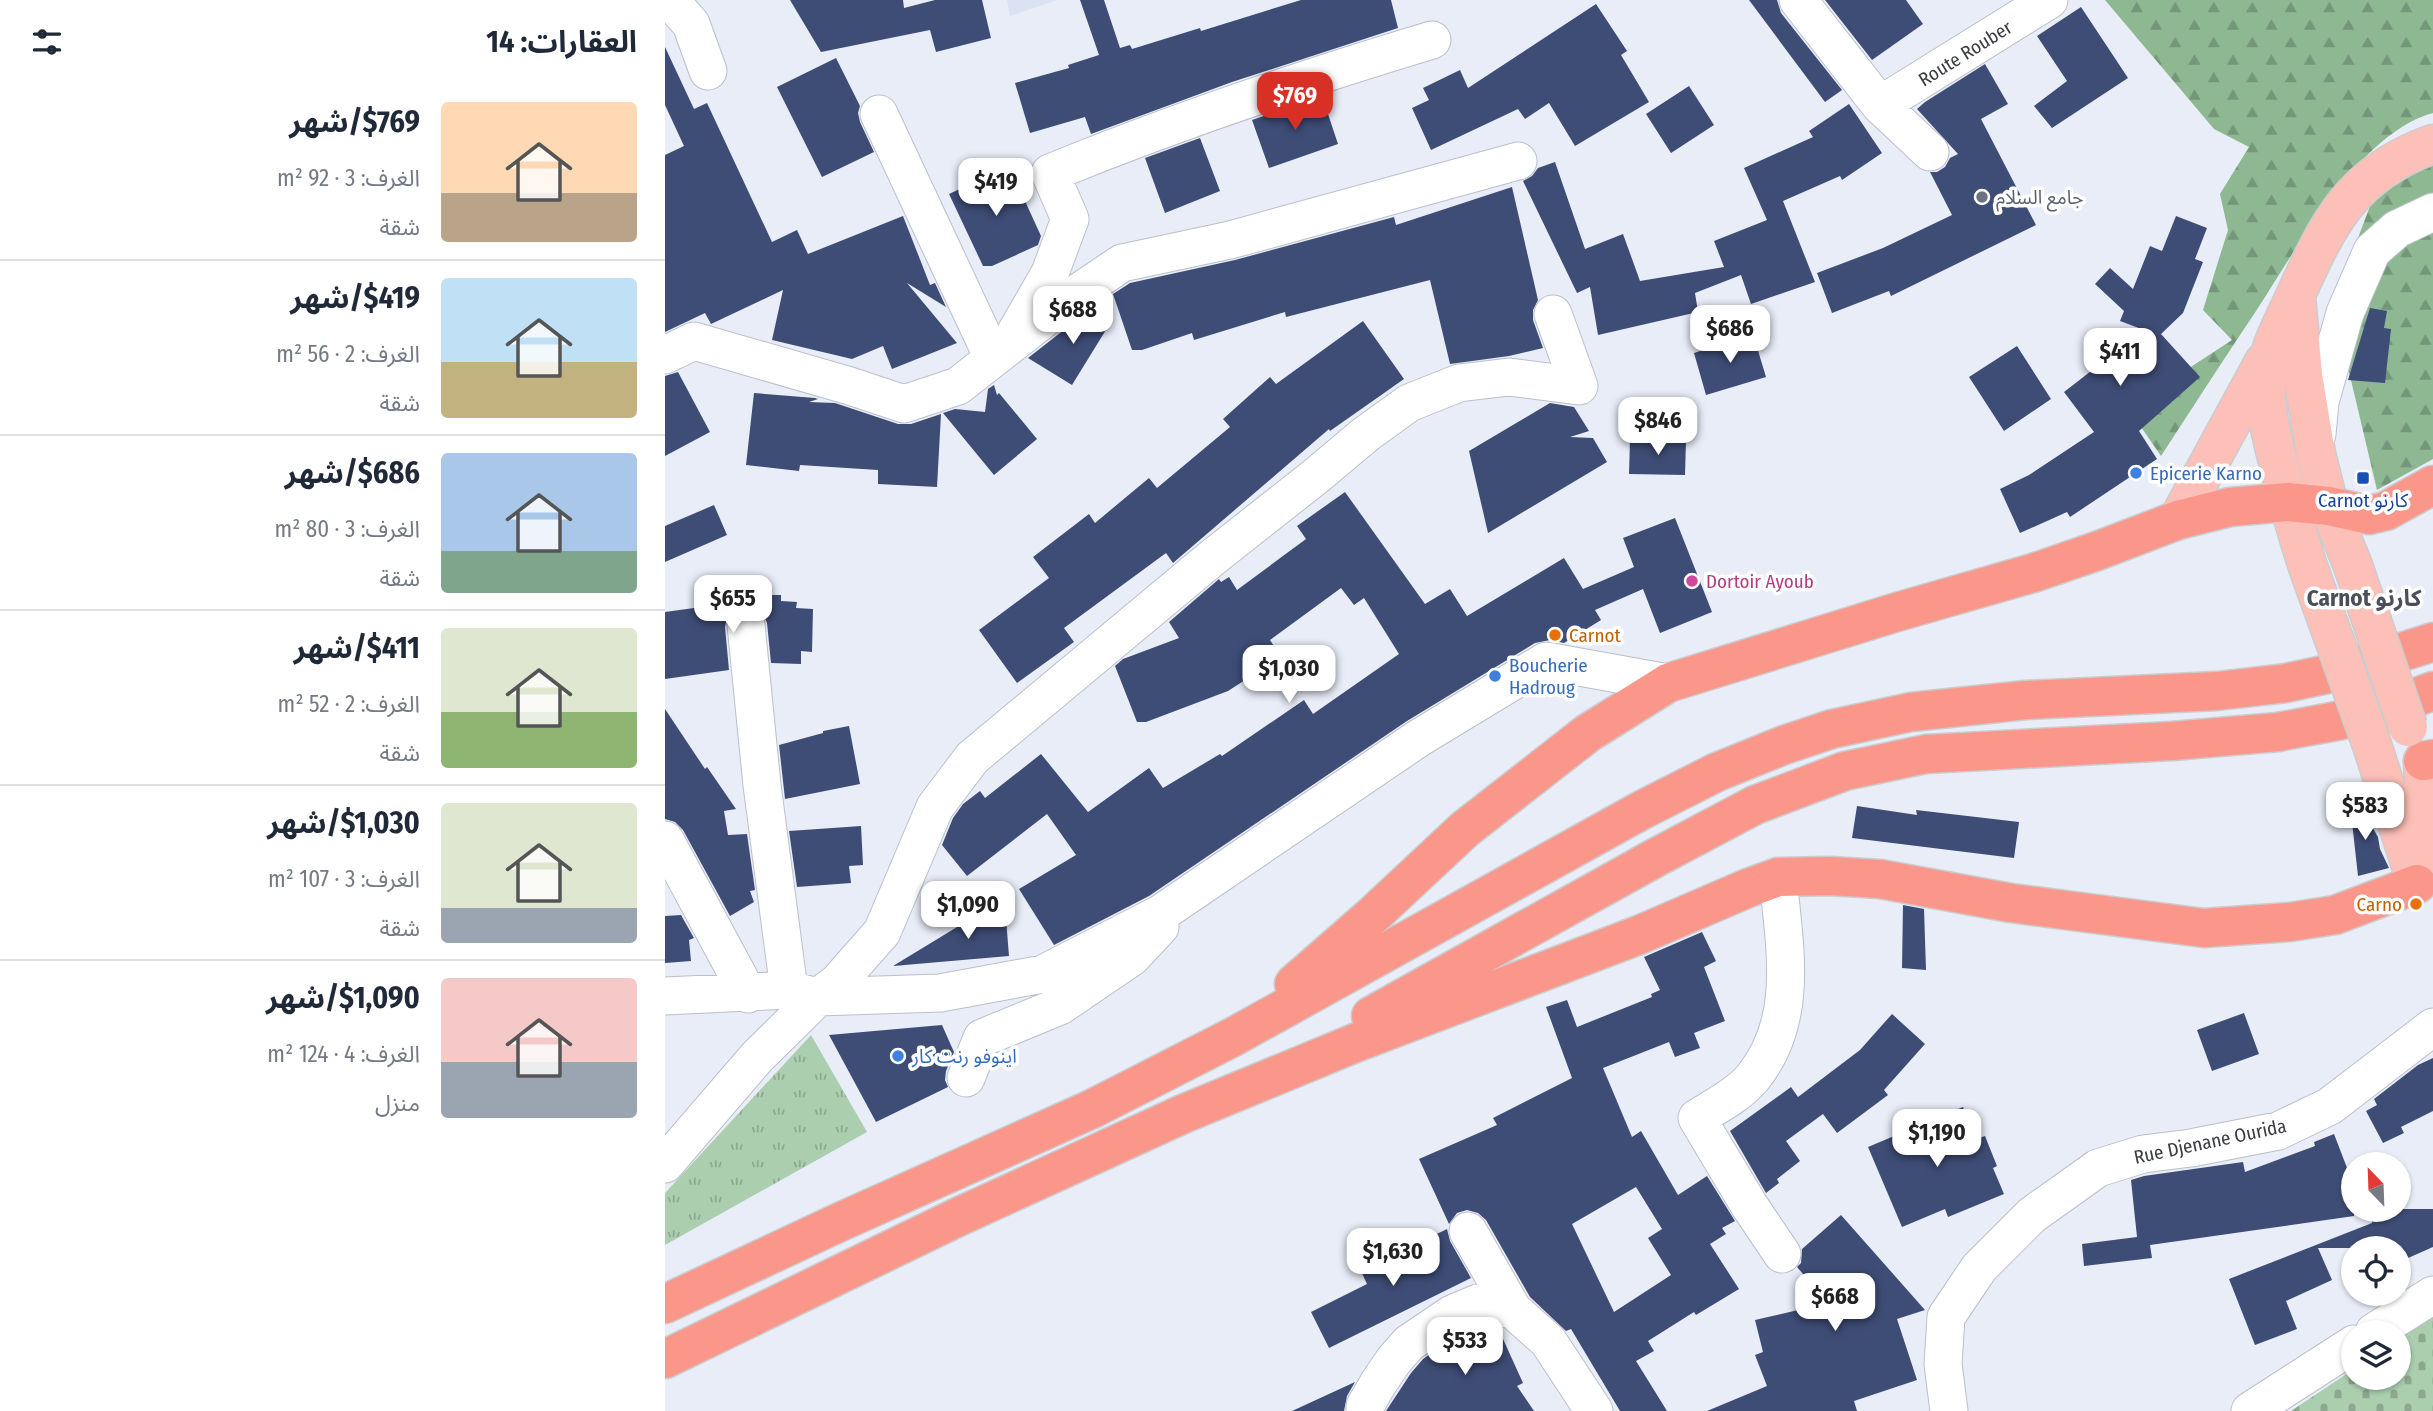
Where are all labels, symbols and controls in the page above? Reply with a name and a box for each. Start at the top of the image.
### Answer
street label: Route Rouber [1914,15,2017,91]
icon: filters [28,23,66,61]
text: العقارات: 14 [486,24,637,60]
pin: $769 [1254,72,1336,132]
text: $769 [1273,81,1317,109]
text: $769/شهر [289,104,420,140]
icon: home [497,130,581,214]
pin: $419 [955,158,1037,218]
text: الغرف: 3 · 92 m² [277,164,420,192]
text: $419 [974,167,1018,195]
place label: جامع السلام [1996,186,2083,212]
marker: جامع السلام [1974,189,1990,205]
text: شقة [379,213,420,241]
text: $419/شهر [290,280,420,316]
pin: $688 [1032,286,1114,346]
text: $688 [1049,295,1097,323]
icon: home [497,306,581,390]
pin: $686 [1689,306,1771,365]
text: $686 [1706,314,1754,342]
pin: $411 [2079,328,2161,388]
text: $411 [2100,337,2140,365]
text: الغرف: 2 · 56 m² [276,340,420,368]
text: شقة [379,389,420,417]
pin: $846 [1617,398,1699,457]
text: $846 [1634,406,1682,434]
text: $686/شهر [285,455,420,491]
place label: Epicerie Karno [2150,462,2262,485]
marker: Epicerie Karno [2128,465,2144,481]
marker: Carnot كارنو [2355,470,2371,486]
icon: home [497,481,581,565]
place label: Carnot كارنو [2318,489,2409,512]
text: الغرف: 3 · 80 m² [274,515,420,543]
text: شقة [379,564,420,592]
place label: Dortoir Ayoub [1706,570,1814,593]
marker: Dortoir Ayoub [1684,573,1700,589]
pin: $655 [692,576,774,635]
text: $655 [710,584,756,612]
district label: Carnot كارنو [2307,584,2422,612]
place label: Carnot [1569,624,1621,647]
marker: Carnot [1547,627,1563,643]
text: $411/شهر [294,630,420,666]
pin: $1,030 [1232,646,1346,705]
text: $1,030 [1259,654,1320,682]
place label: Boucherie Hadroug [1509,654,1588,699]
icon: home [497,656,581,740]
marker: Boucherie Hadroug [1487,668,1503,684]
text: الغرف: 2 · 52 m² [278,690,420,718]
text: شقة [379,739,420,767]
pin: $583 [2324,782,2406,842]
text: $583 [2342,791,2388,819]
text: $1,030/شهر [267,805,420,841]
icon: home [497,831,581,915]
text: الغرف: 3 · 107 m² [268,865,420,893]
pin: $1,090 [911,881,1025,941]
text: $1,090 [937,890,999,918]
place label: Carno [2357,893,2402,916]
marker: Carno [2408,896,2424,912]
text: شقة [379,914,420,942]
text: $1,090/شهر [266,980,420,1016]
icon: home [497,1006,581,1090]
text: الغرف: 4 · 124 m² [267,1040,420,1068]
place label: اينوفو رنت كار [911,1045,1017,1068]
marker: اينوفو رنت كار [890,1048,906,1064]
text: منزل [375,1089,420,1117]
pin: $1,190 [1880,1110,1994,1169]
street label: Rue Djenane Ourida [2132,1114,2288,1169]
text: $1,190 [1908,1118,1966,1146]
north arrow [2341,1152,2411,1222]
map controls [2341,1152,2411,1390]
pin: $1,630 [1336,1228,1450,1288]
button: locate [2341,1236,2411,1306]
text: $1,630 [1363,1237,1423,1265]
pin: $668 [1794,1274,1876,1333]
text: $668 [1811,1282,1859,1310]
pin: $533 [1424,1318,1506,1377]
button: layers [2341,1320,2411,1390]
text: $533 [1443,1326,1487,1354]

